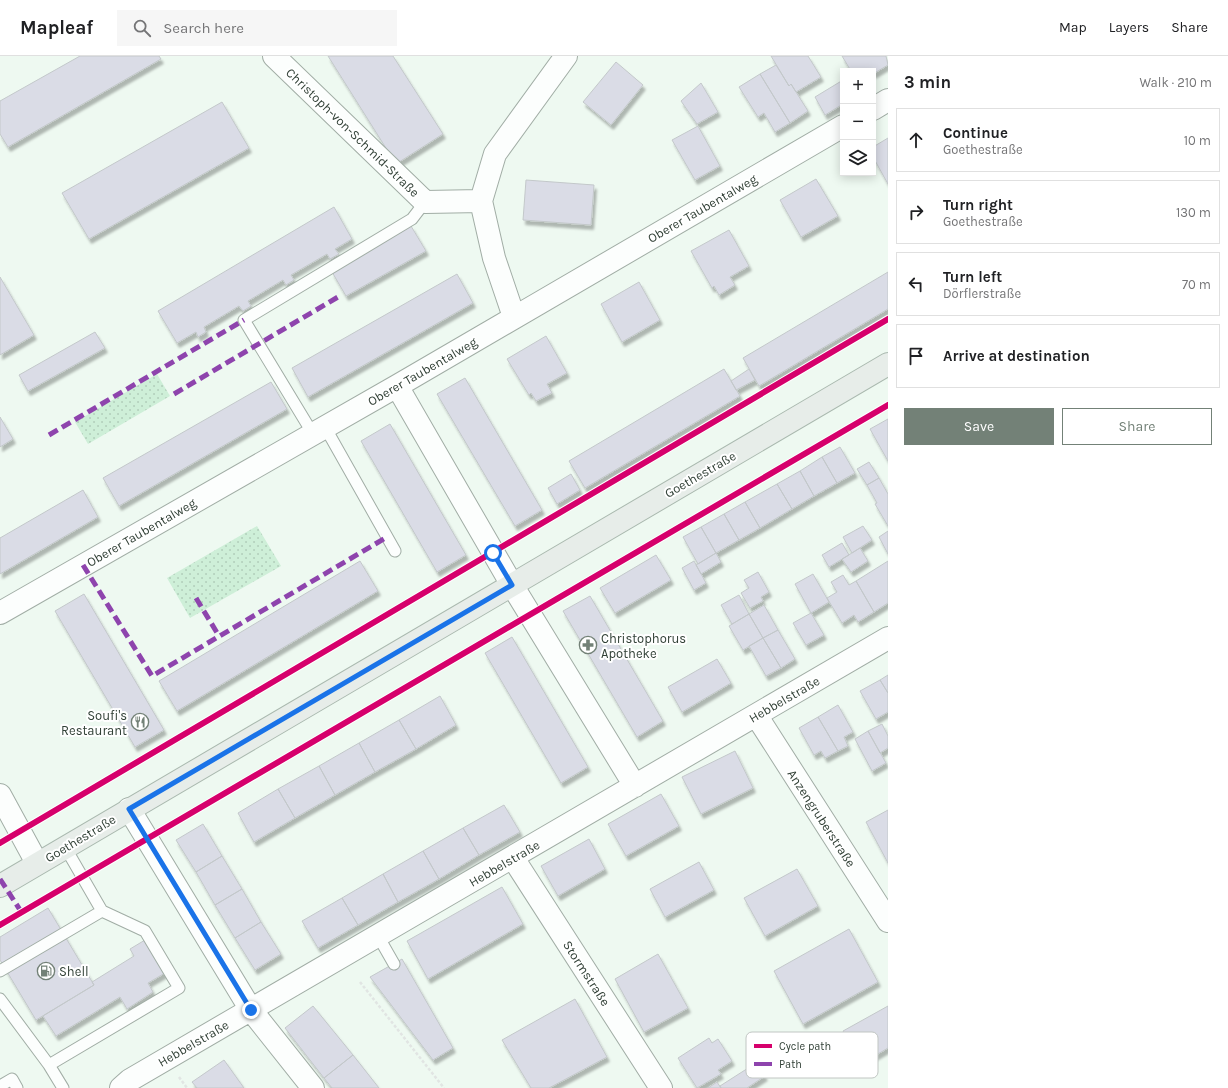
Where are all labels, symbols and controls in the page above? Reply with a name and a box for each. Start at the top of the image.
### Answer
search box [117,10,397,46]
text: Mapleaf [20,17,93,39]
icon: search [131,17,153,39]
text: Search here [163,19,244,37]
text: Map [1059,19,1087,36]
text: Layers [1109,19,1149,36]
text: Share [1171,19,1208,36]
street label: Christoph-von-Schmid-Straße [283,65,423,200]
map controls [840,68,876,176]
button: + [840,68,876,104]
text: 3 min [904,72,951,92]
text: Walk · 210 m [1139,75,1212,90]
button: − [840,104,876,140]
text: Continue [943,124,1008,142]
icon: ahead [905,129,927,151]
text: 10 m [1184,133,1211,148]
button: layers [840,140,876,176]
text: Goethestraße [943,142,1023,157]
street label: Oberer Taubentalweg [645,171,760,246]
text: Turn right [943,196,1013,214]
icon: right [905,201,927,223]
text: 130 m [1176,205,1211,220]
text: Goethestraße [943,214,1023,229]
text: Turn left [943,268,1002,286]
icon: left [905,273,927,295]
text: 70 m [1182,277,1211,292]
text: Dörflerstraße [943,286,1021,301]
street label: Oberer Taubentalweg [365,334,480,409]
icon: arrive [905,345,927,367]
text: Arrive at destination [943,347,1090,365]
button: Save [904,408,1054,445]
button: Share [1062,408,1212,445]
street label: Goethestraße [662,448,739,501]
street label: Oberer Taubentalweg [84,495,199,570]
route start [484,544,502,562]
place label: Christophorus Apotheke [601,631,686,661]
pharmacy icon: Christophorus Apotheke [578,635,598,655]
street label: Hebbelstraße [746,673,823,726]
place label: Soufi's Restaurant [61,708,127,738]
restaurant icon: Soufi's Restaurant [130,712,150,732]
street label: Anzengruberstraße [784,767,859,870]
street label: Goethestraße [42,811,119,865]
street label: Hebbelstraße [466,837,543,890]
street label: Stormstraße [560,938,613,1009]
fuel station icon: Shell [36,961,56,981]
place label: Shell [59,964,89,979]
route end [242,1001,260,1019]
street label: Hebbelstraße [155,1017,232,1070]
legend [746,1032,878,1078]
text: Cycle path [779,1040,831,1053]
text: Path [779,1058,802,1071]

